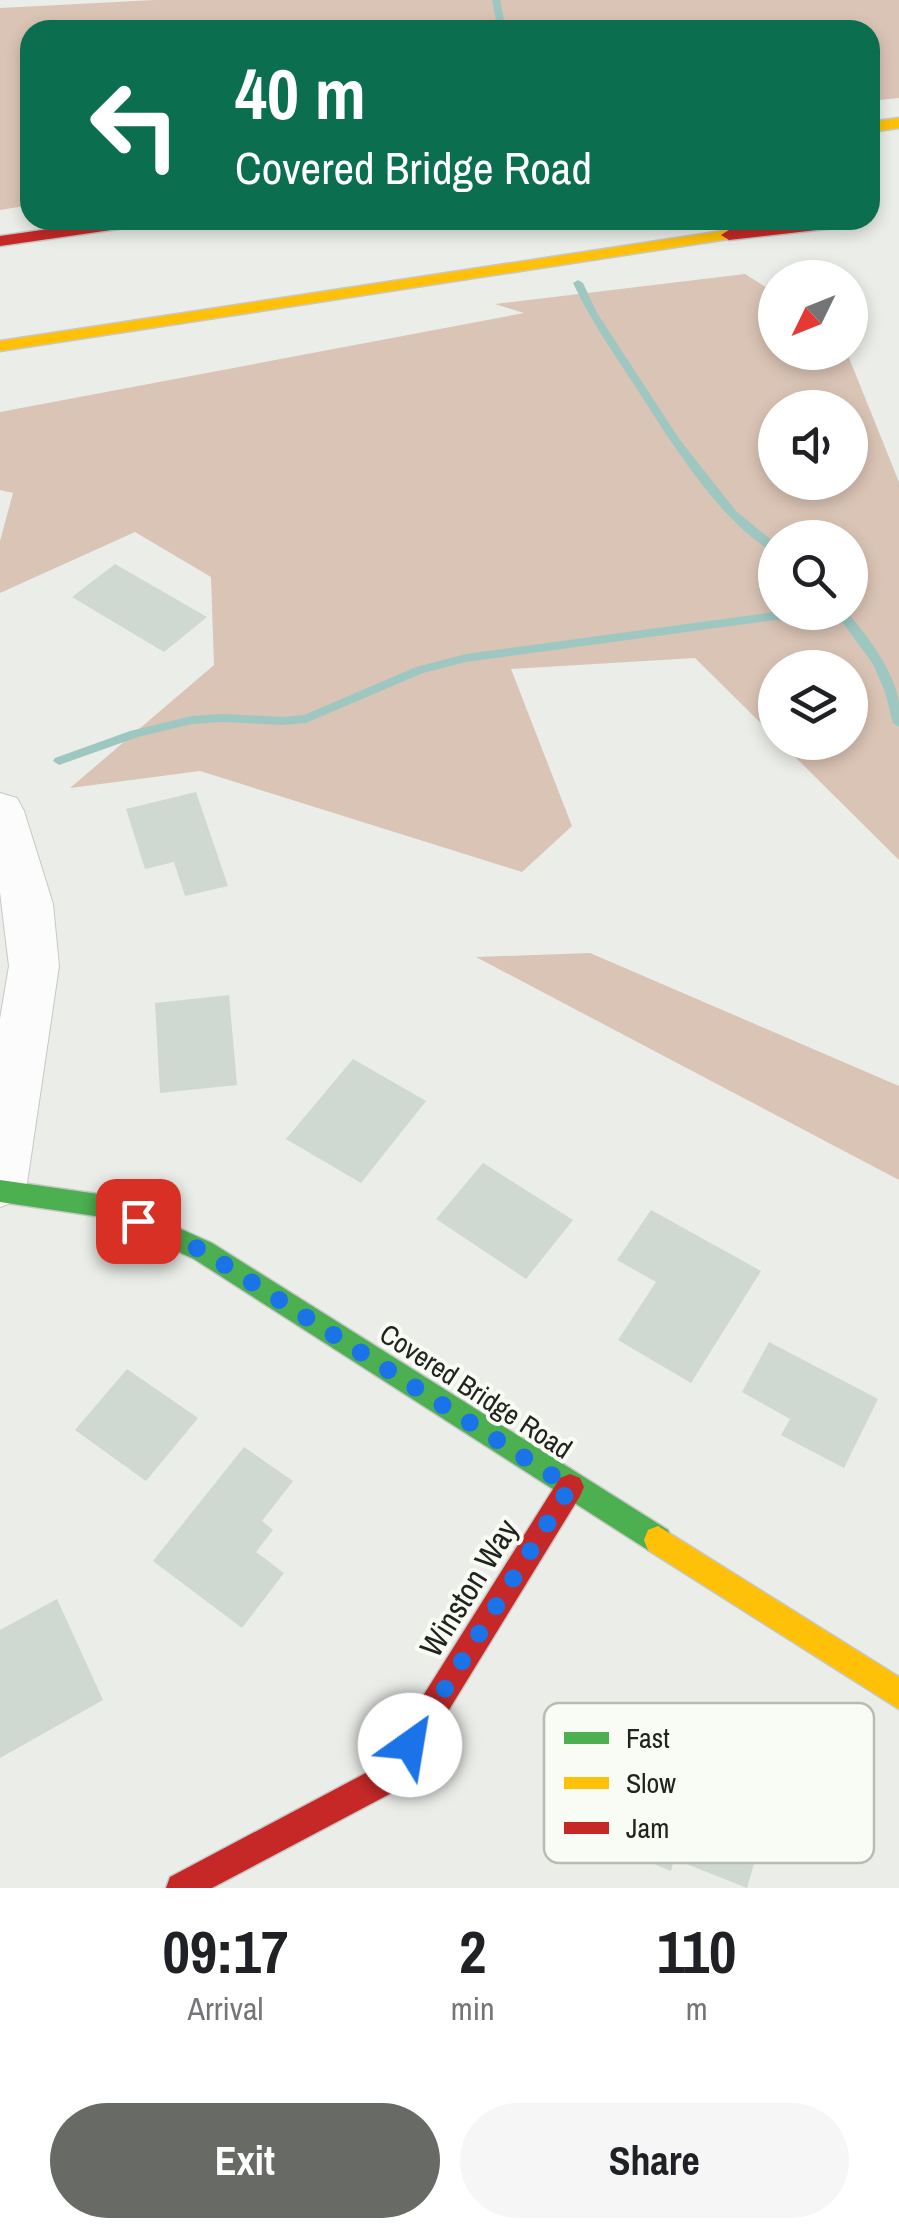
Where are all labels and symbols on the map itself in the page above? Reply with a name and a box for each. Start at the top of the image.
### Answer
north arrow [758,260,868,370]
pin [96,1179,181,1264]
street label: Covered Bridge Road [373,1315,579,1467]
street label: Winston Way [409,1511,528,1665]
position arrow [358,1693,462,1797]
legend [544,1703,874,1863]
text: Fast [626,1719,670,1757]
text: Slow [626,1764,676,1802]
text: Jam [626,1809,669,1847]

